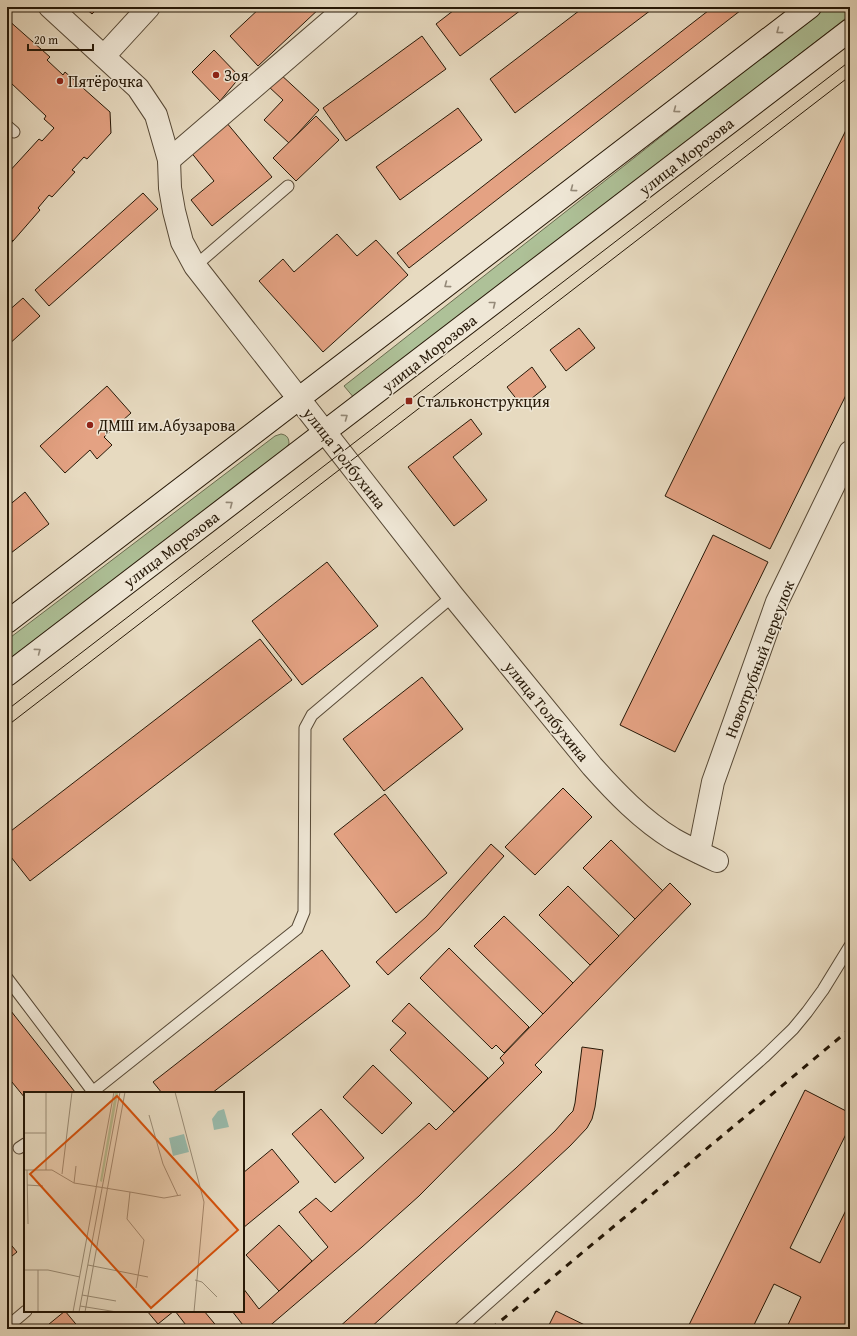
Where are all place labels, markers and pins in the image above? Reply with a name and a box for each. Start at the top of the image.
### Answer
place label: Зоя [224,63,249,87]
place label: Пятёрочка [68,69,143,93]
marker: Зоя [211,70,221,80]
marker: Пятёрочка [55,76,65,86]
place label: Стальконструкция [417,389,550,413]
marker: Стальконструкция [404,396,414,406]
place label: ДМШ им.Абузарова [97,413,236,437]
marker: ДМШ им.Абузарова [85,420,95,430]

